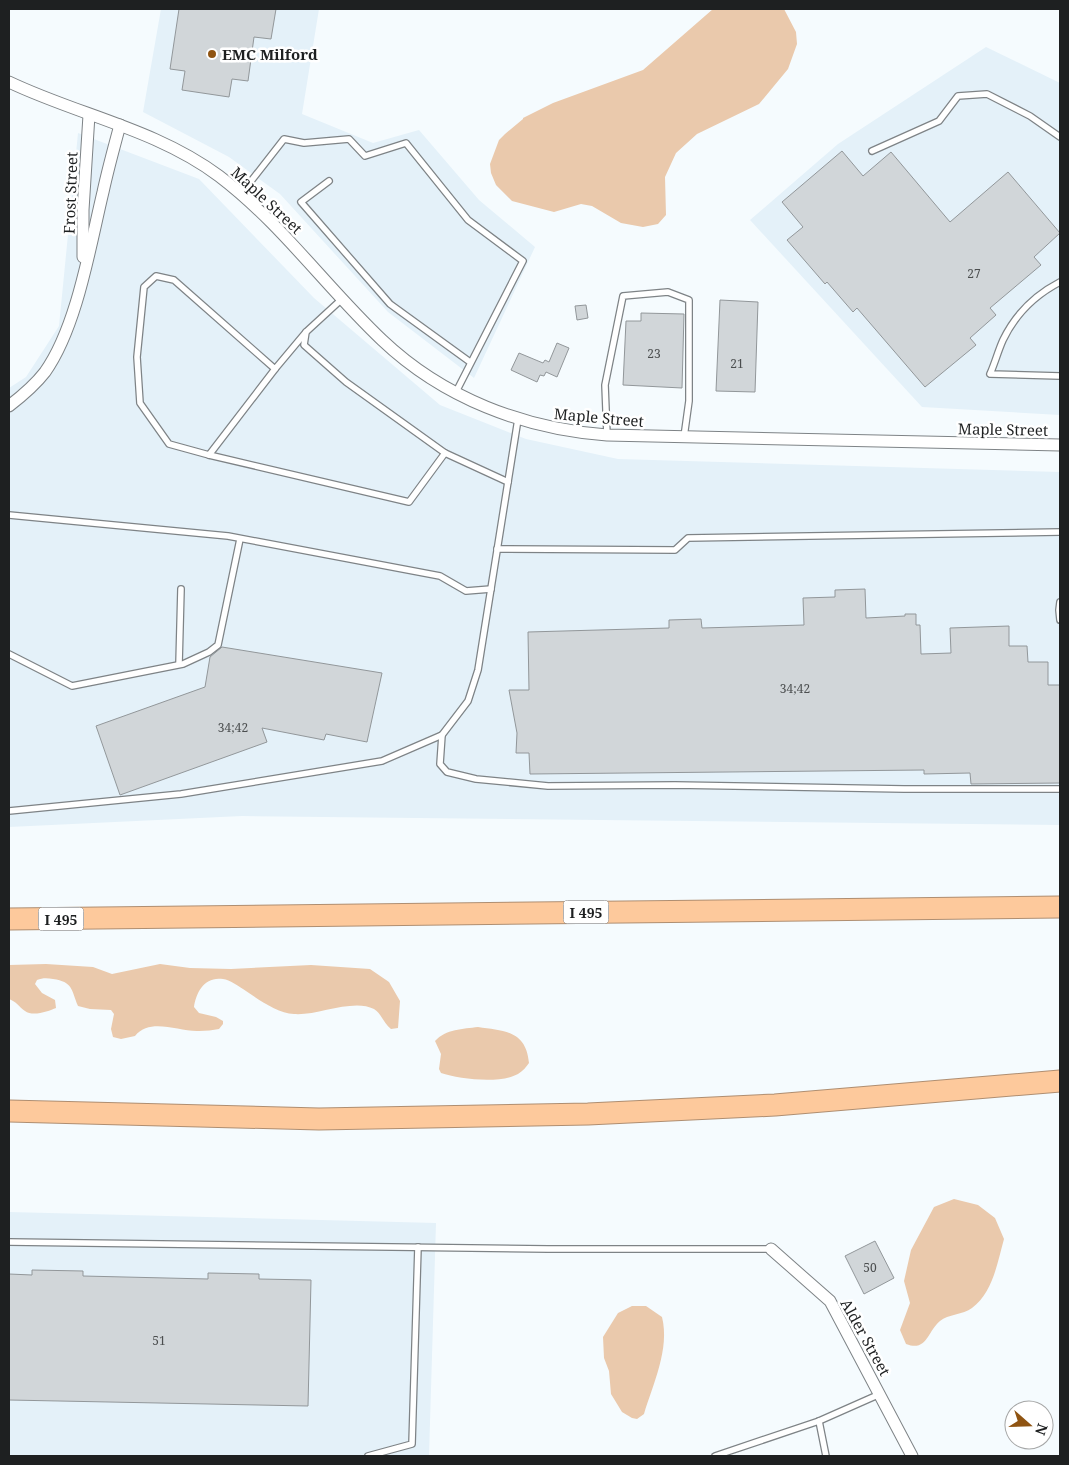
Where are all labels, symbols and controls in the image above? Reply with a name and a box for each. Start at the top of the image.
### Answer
place label: EMC Milford [222,44,318,64]
marker: EMC Milford [206,48,218,60]
street label: Frost Street [59,151,81,235]
street label: Maple Street [227,162,307,238]
house number: 27 [967,265,981,282]
house number: 23 [647,345,661,362]
house number: 21 [730,355,744,372]
street label: Maple Street [553,403,645,431]
street label: Maple Street [958,418,1048,440]
house number: 34;42 [780,680,810,697]
house number: 34;42 [218,719,248,736]
road number: I 495 [564,900,608,924]
road number: I 495 [38,908,84,931]
house number: 50 [863,1259,877,1276]
street label: Alder Street [837,1295,895,1379]
house number: 51 [152,1332,166,1349]
north arrow [1004,1400,1054,1450]
text: N [1031,1421,1053,1438]

